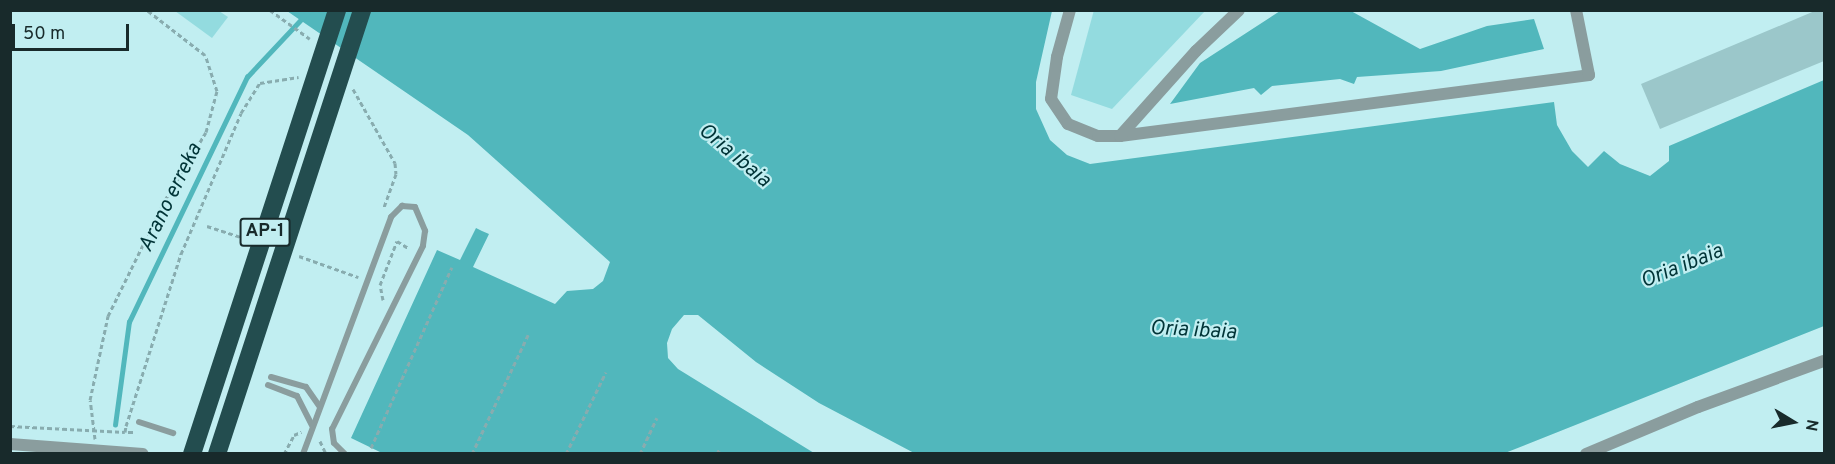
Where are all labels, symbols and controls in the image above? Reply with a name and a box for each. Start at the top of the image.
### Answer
scale bar [15,12,132,50]
text: 50 m [23,23,65,46]
water label: Oria ibaia [693,118,775,194]
water label: Arano erreka [134,140,208,256]
road number: AP-1 [240,217,290,247]
water label: Oria ibaia [1637,239,1727,295]
water label: Oria ibaia [1149,316,1237,346]
north arrow [1763,392,1823,452]
text: N [1800,418,1822,433]

